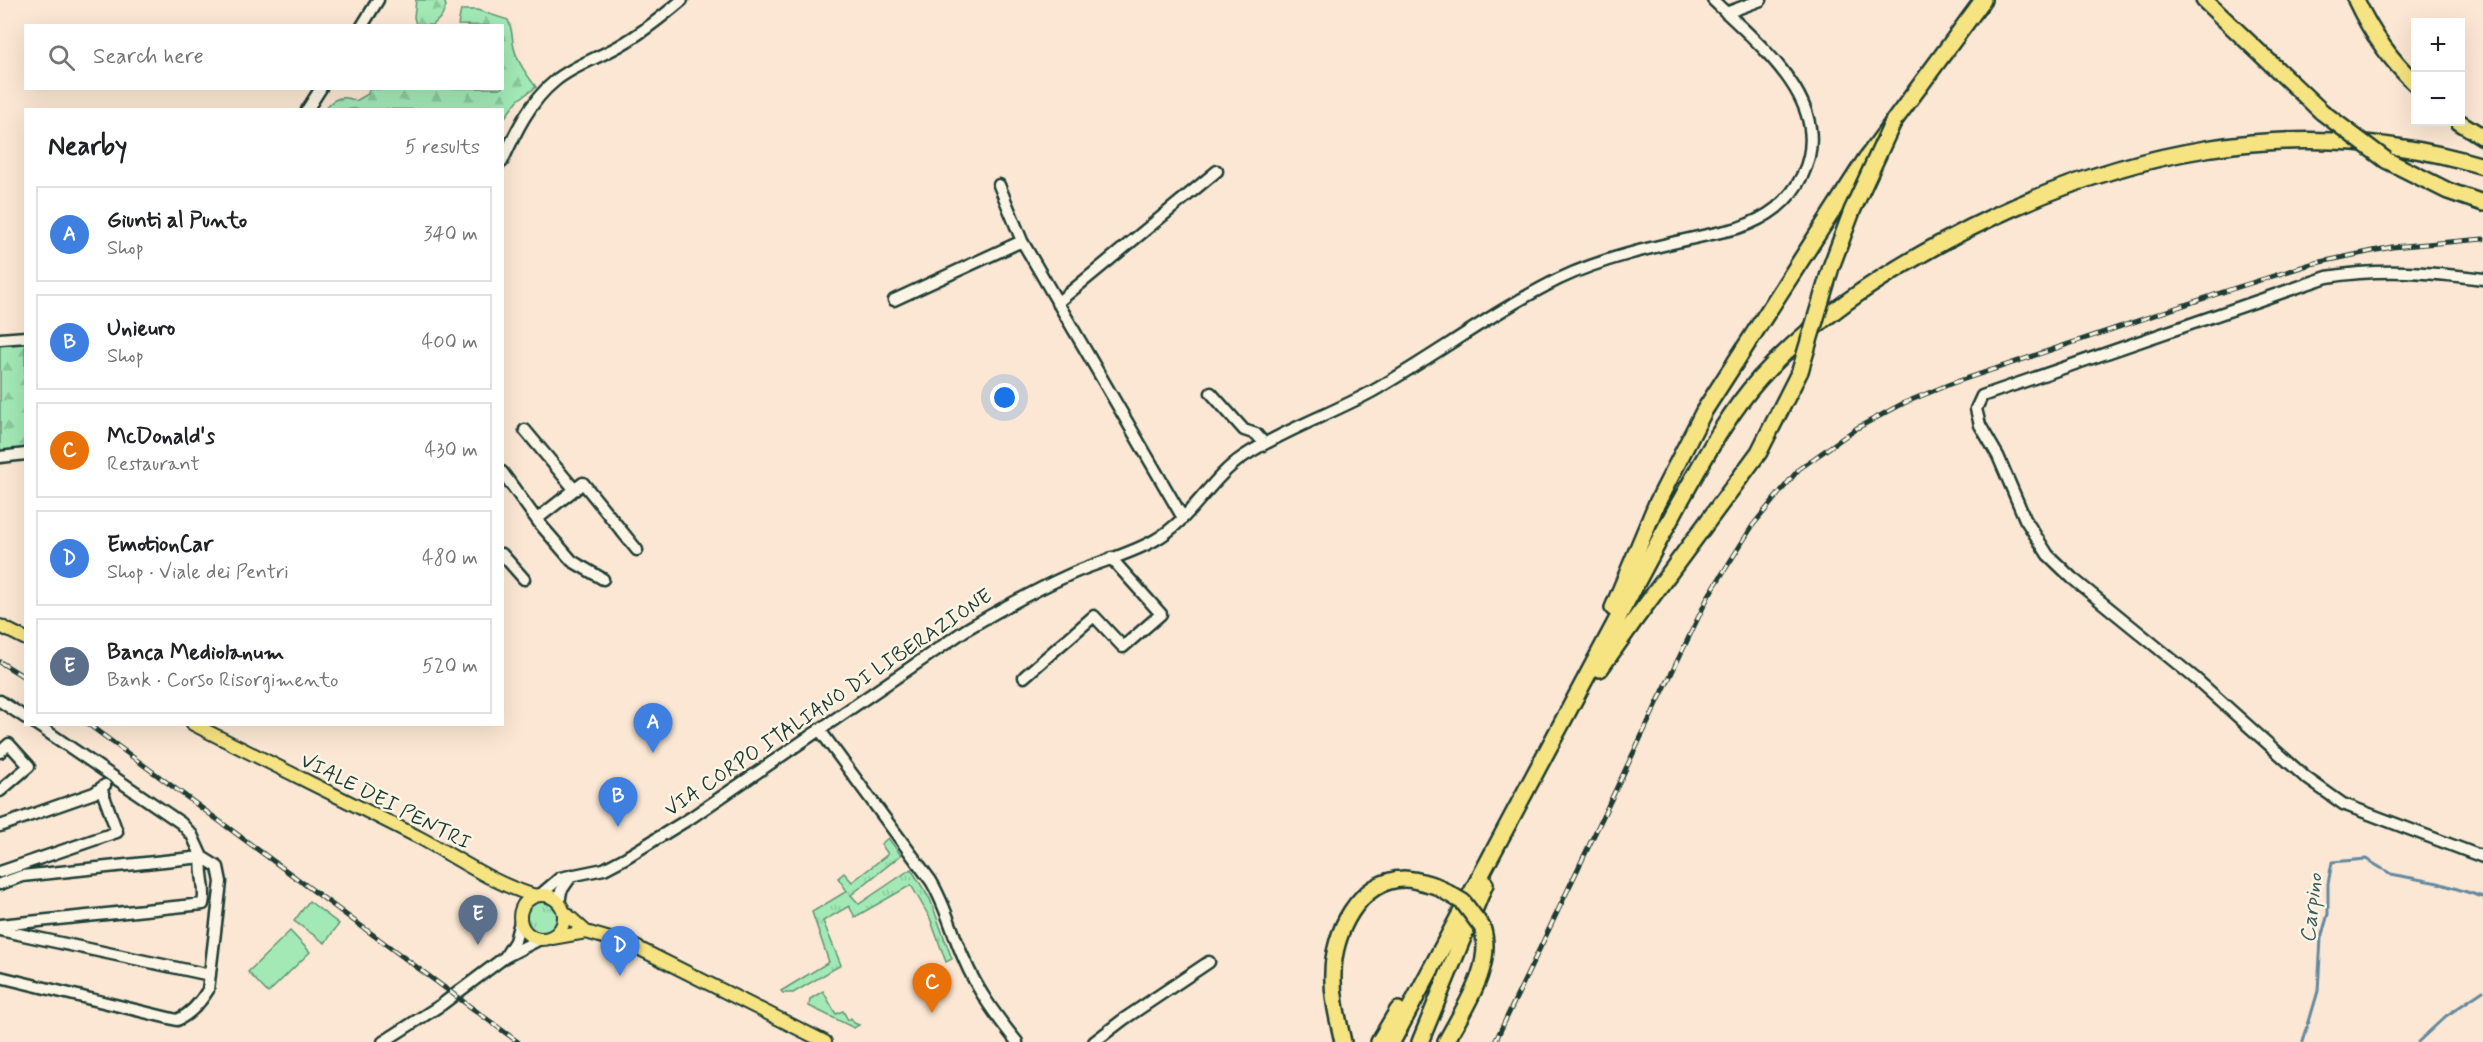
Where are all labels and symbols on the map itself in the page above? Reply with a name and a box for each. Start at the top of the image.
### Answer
your location [990,383,1019,412]
street label: VIA CORPO ITALIANO DI LIBERAZIONE [659,582,998,823]
pin: A [634,704,672,753]
street label: VIALE DEI PENTRI [295,747,476,857]
pin: B [598,778,638,827]
water label: Carpino [2294,871,2330,944]
pin: E [458,896,498,945]
pin: D [600,926,640,976]
pin: C [912,964,952,1013]

